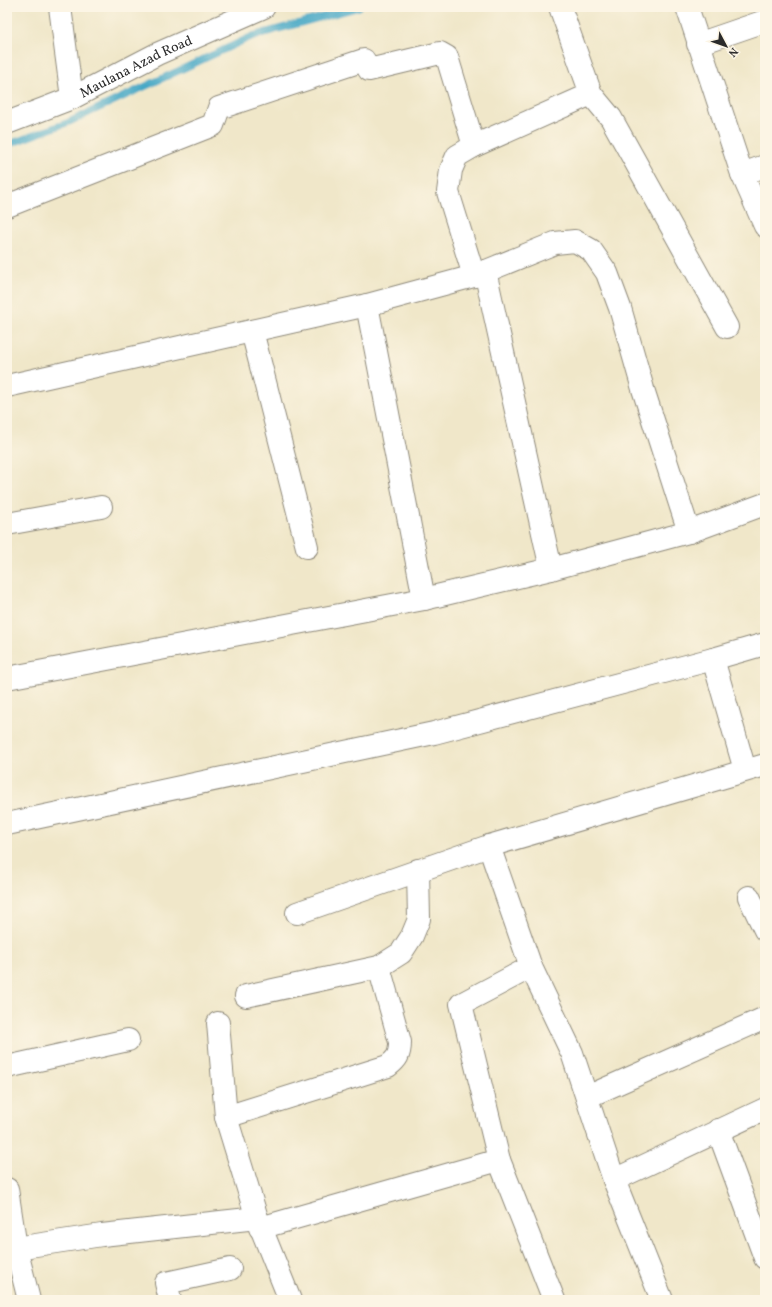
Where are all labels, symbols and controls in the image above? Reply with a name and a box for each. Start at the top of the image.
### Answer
north arrow [706,26,746,66]
street label: Maulana Azad Road [77,32,196,103]
text: N [724,44,741,60]

